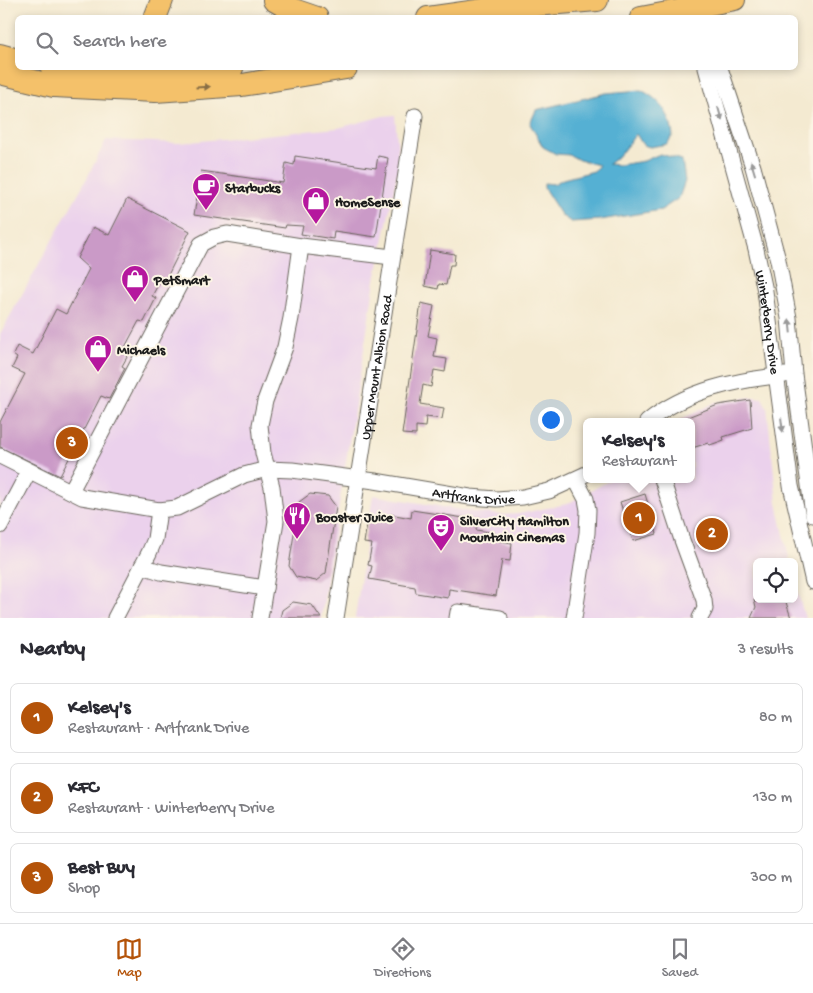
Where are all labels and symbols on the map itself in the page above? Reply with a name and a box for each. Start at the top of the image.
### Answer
one-way arrow [196,83,212,91]
one-way arrow [716,107,724,122]
one-way arrow [749,160,756,175]
cafe icon: Starbucks [191,172,221,211]
place label: Starbucks [225,181,281,198]
shop icon: HomeSense [301,186,331,225]
place label: HomeSense [335,195,401,212]
shop icon: PetSmart [120,264,150,303]
street label: Winterberry Drive [750,269,782,376]
place label: PetSmart [153,273,211,290]
street label: Upper Mount Albion Road [358,292,398,441]
one-way arrow [785,318,793,334]
shop icon: Michaels [83,334,113,373]
place label: Michaels [117,343,166,360]
your location [538,407,564,433]
one-way arrow [778,417,786,433]
pin: 3 [56,424,88,462]
street label: Artfrank Drive [431,485,516,510]
pin: 1 [623,499,655,537]
restaurant icon: Booster Juice [282,501,312,540]
place label: Booster Juice [315,510,394,527]
theatre icon: SilverCity Hamilton Mountain Cinemas [426,513,456,552]
place label: SilverCity Hamilton Mountain Cinemas [460,514,569,547]
pin: 2 [696,515,728,553]

